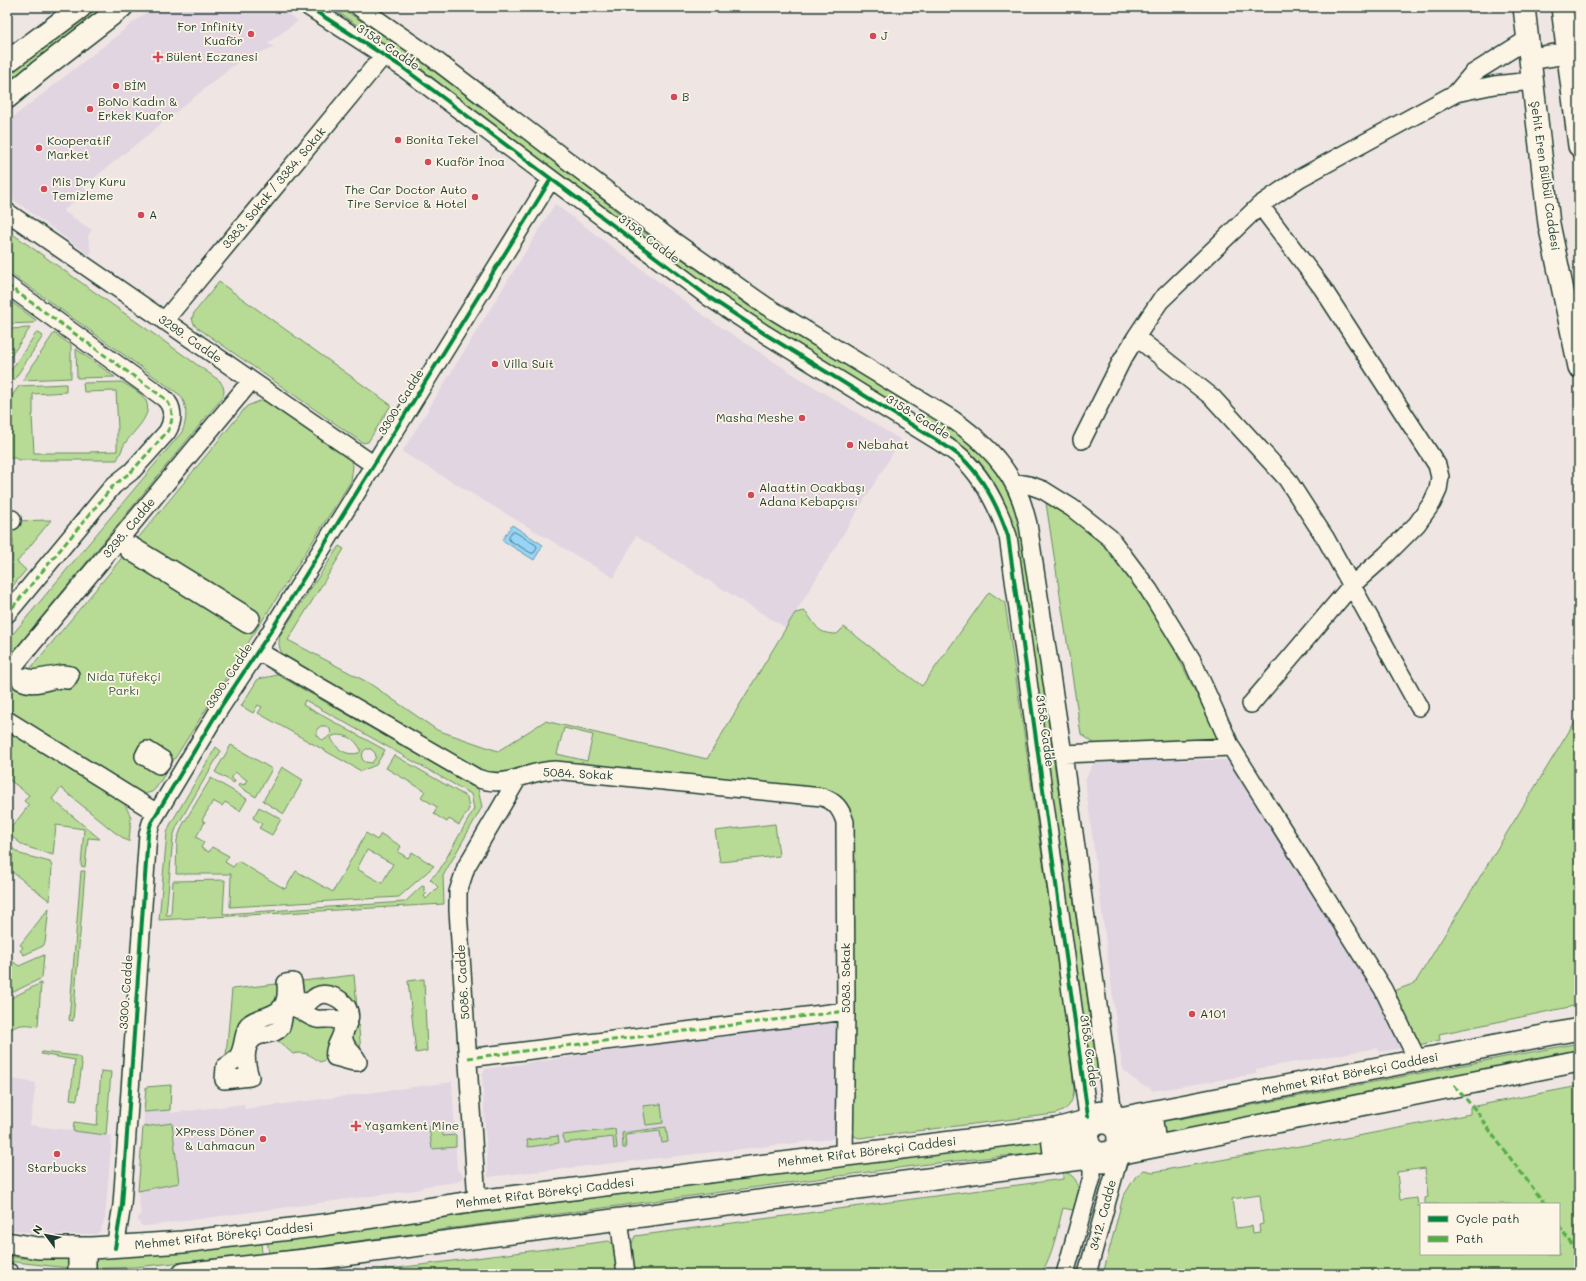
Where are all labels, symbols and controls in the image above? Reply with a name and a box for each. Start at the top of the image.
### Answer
place label: For Infinity Kuaför [177,18,243,48]
street label: 3158. Cadde [354,19,423,73]
place label: J [881,27,888,43]
marker: For Infinity Kuaför [246,29,256,39]
marker: J [868,31,878,41]
place label: Bülent Eczanesi [166,48,258,64]
marker: Bülent Eczanesi [153,52,163,62]
place label: BİM [124,77,146,93]
marker: BİM [111,81,121,91]
place label: B [682,88,689,104]
marker: B [669,92,679,102]
place label: BoNo Kadın & Erkek Kuafor [98,93,178,123]
street label: Şehit Eren Bülbül Caddesi [1528,100,1564,252]
marker: BoNo Kadın & Erkek Kuafor [85,104,95,114]
street label: 3383. Sokak / 3384. Sokak [218,123,329,251]
place label: Bonita Tekel [406,131,478,147]
place label: Kooperatif Market [47,132,111,162]
marker: Bonita Tekel [393,135,403,145]
marker: Kooperatif Market [34,143,44,153]
place label: Kuaför İnoa [436,153,505,169]
marker: Kuaför İnoa [423,157,433,167]
place label: Mis Dry Kuru Temizleme [52,173,126,203]
place label: The Car Doctor Auto Tire Service & Hotel [344,181,467,211]
marker: Mis Dry Kuru Temizleme [39,184,49,194]
marker: The Car Doctor Auto Tire Service & Hotel [470,192,480,202]
place label: A [149,206,157,222]
marker: A [136,210,146,220]
street label: 3158. Cadde [616,210,683,266]
street label: 3299. Cadde [156,310,225,366]
place label: Villa Suit [503,355,554,371]
marker: Villa Suit [490,359,500,369]
street label: 3300. Cadde [374,365,427,437]
street label: 3158. Cadde [883,390,954,442]
place label: Masha Meshe [716,409,794,425]
marker: Masha Meshe [797,413,807,423]
place label: Nebahat [858,436,909,452]
marker: Nebahat [845,440,855,450]
place label: Alaattin Ocakbaşı Adana Kebapçısı [759,479,865,509]
marker: Alaattin Ocakbaşı Adana Kebapçısı [746,490,756,500]
street label: 3298. Cadde [98,494,158,561]
street label: 3300. Cadde [201,640,255,711]
park label: Nida Tüfekçi Parkı [87,668,161,698]
street label: 3158. Cadde [1033,694,1059,768]
street label: 5084. Sokak [543,763,614,783]
street label: 5083. Sokak [837,943,853,1013]
street label: 5086. Cadde [451,944,473,1020]
street label: 3300. Cadde [114,954,136,1030]
place label: A101 [1200,1005,1226,1021]
marker: A101 [1187,1009,1197,1019]
street label: 3158. Cadde [1077,1014,1103,1088]
street label: Mehmet Rifat Börekçi Caddesi [1260,1048,1440,1098]
place label: Yaşamkent Mine [364,1117,459,1133]
marker: Yaşamkent Mine [351,1121,361,1131]
place label: XPress Döner & Lahmacun [175,1123,255,1153]
street label: Mehmet Rifat Börekçi Caddesi [777,1132,957,1170]
marker: XPress Döner & Lahmacun [258,1134,268,1144]
marker: Starbucks [52,1149,62,1159]
place label: Starbucks [27,1159,87,1175]
street label: Mehmet Rifat Börekçi Caddesi [455,1173,635,1211]
street label: 3412. Cadde [1085,1178,1119,1252]
legend [1420,1203,1560,1255]
text: Cycle path [1456,1210,1519,1226]
north arrow [26,1215,66,1255]
street label: Mehmet Rifat Börekçi Caddesi [134,1218,314,1252]
text: N [29,1222,46,1237]
text: Path [1456,1230,1483,1246]

